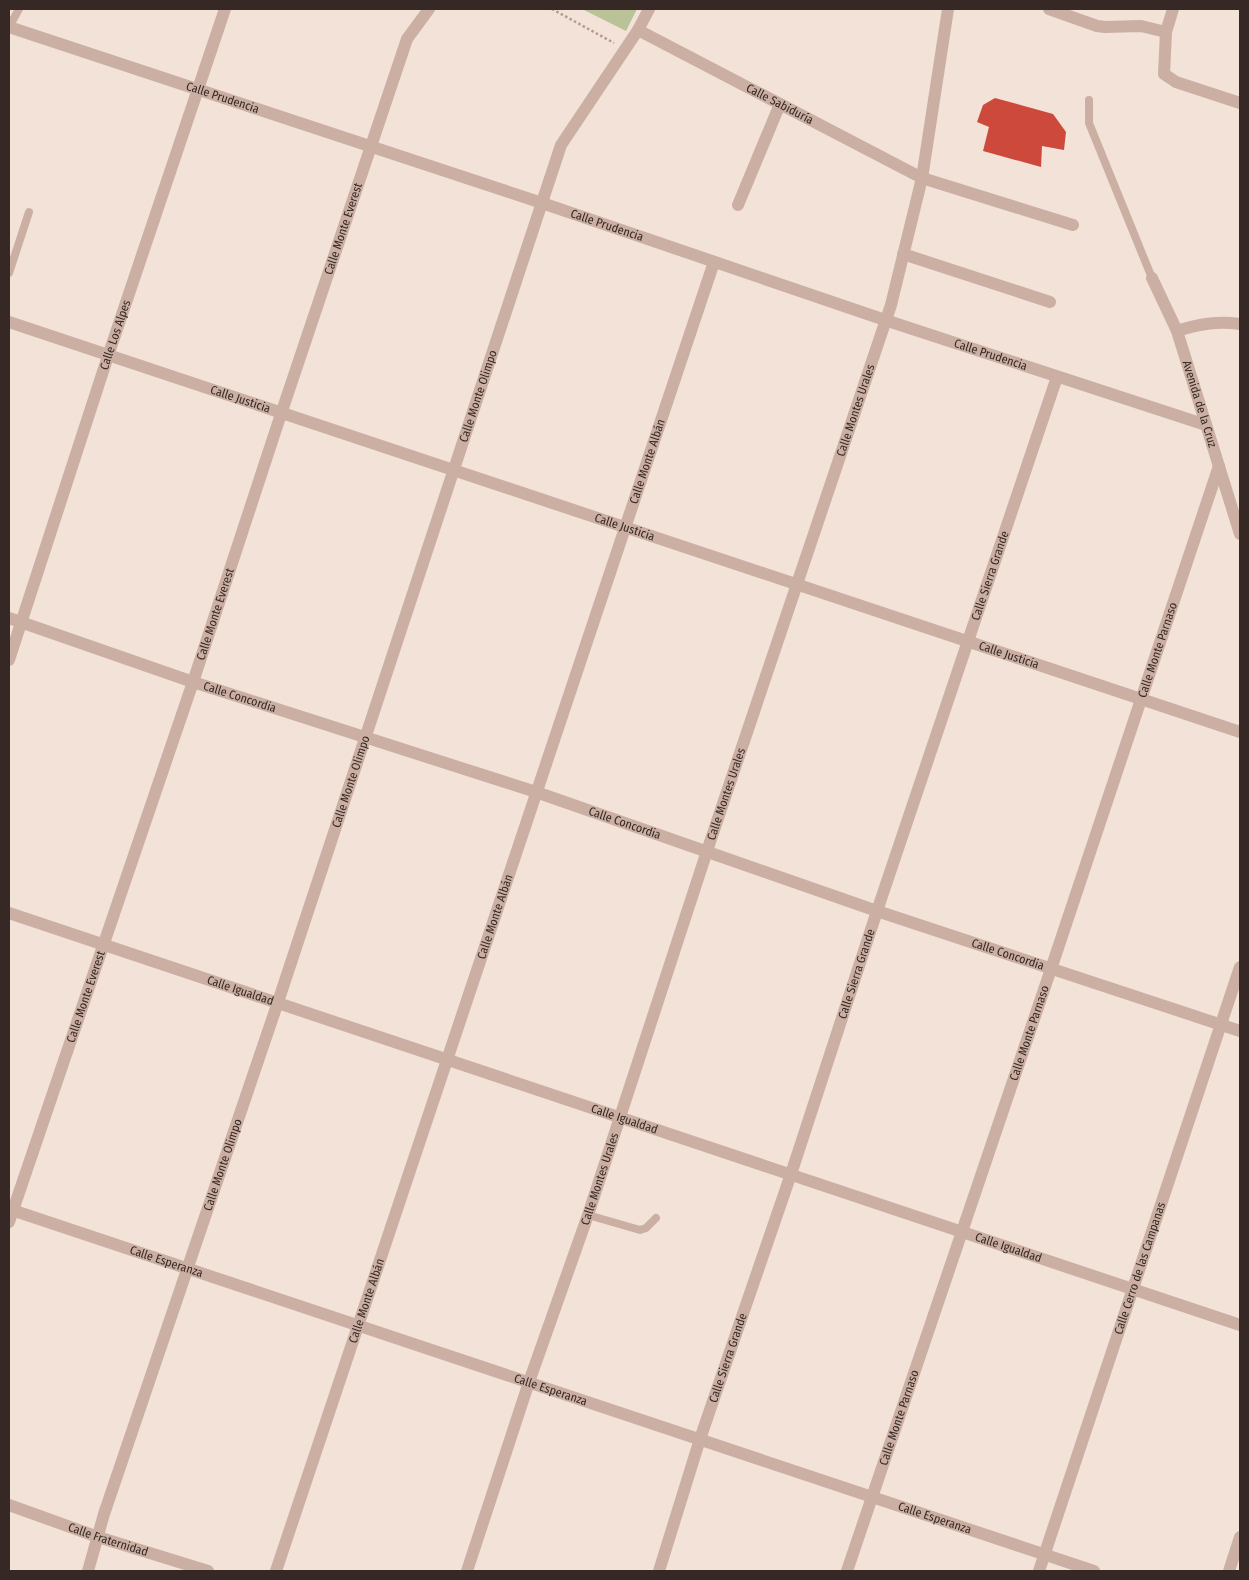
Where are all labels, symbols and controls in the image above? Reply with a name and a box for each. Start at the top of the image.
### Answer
street label: Calle Prudencia [184,79,261,116]
street label: Calle Sabiduría [744,81,816,127]
street label: Calle Monte Everest [321,181,365,276]
street label: Calle Prudencia [569,206,645,244]
street label: Calle Los Alpes [97,298,133,372]
street label: Calle Prudencia [952,336,1029,373]
street label: Calle Monte Olimpo [456,348,500,444]
street label: Avenida de la Cruz [1180,359,1220,449]
street label: Calle Montes Urales [833,362,878,458]
street label: Calle Justicia [209,383,272,416]
street label: Calle Monte Albán [627,417,668,506]
street label: Calle Justicia [593,511,657,544]
street label: Calle Sierra Grande [968,529,1012,622]
street label: Calle Monte Everest [194,566,237,662]
street label: Calle Monte Parnaso [1135,600,1180,700]
street label: Calle Justicia [977,639,1041,672]
street label: Calle Concordia [202,679,278,715]
street label: Calle Monte Olimpo [329,734,372,830]
street label: Calle Montes Urales [704,746,748,842]
street label: Calle Concordia [587,804,663,842]
street label: Calle Monte Albán [474,872,516,961]
street label: Calle Sierra Grande [835,927,878,1021]
street label: Calle Concordia [970,936,1046,973]
street label: Calle Monte Everest [64,949,108,1044]
street label: Calle Igualdad [205,973,276,1008]
street label: Calle Monte Parnaso [1007,984,1052,1083]
street label: Calle Igualdad [589,1101,660,1137]
street label: Calle Monte Olimpo [201,1117,245,1213]
street label: Calle Montes Urales [578,1131,621,1227]
street label: Calle Cerro de las Campanas [1111,1200,1168,1336]
street label: Calle Igualdad [973,1230,1044,1265]
street label: Calle Esperanza [128,1243,205,1280]
street label: Calle Monte Albán [346,1257,387,1345]
street label: Calle Sierra Grande [706,1311,750,1404]
street label: Calle Monte Parnaso [876,1368,922,1467]
street label: Calle Esperanza [512,1371,589,1408]
street label: Calle Esperanza [896,1499,973,1537]
street label: Calle Fraternidad [66,1520,150,1559]

